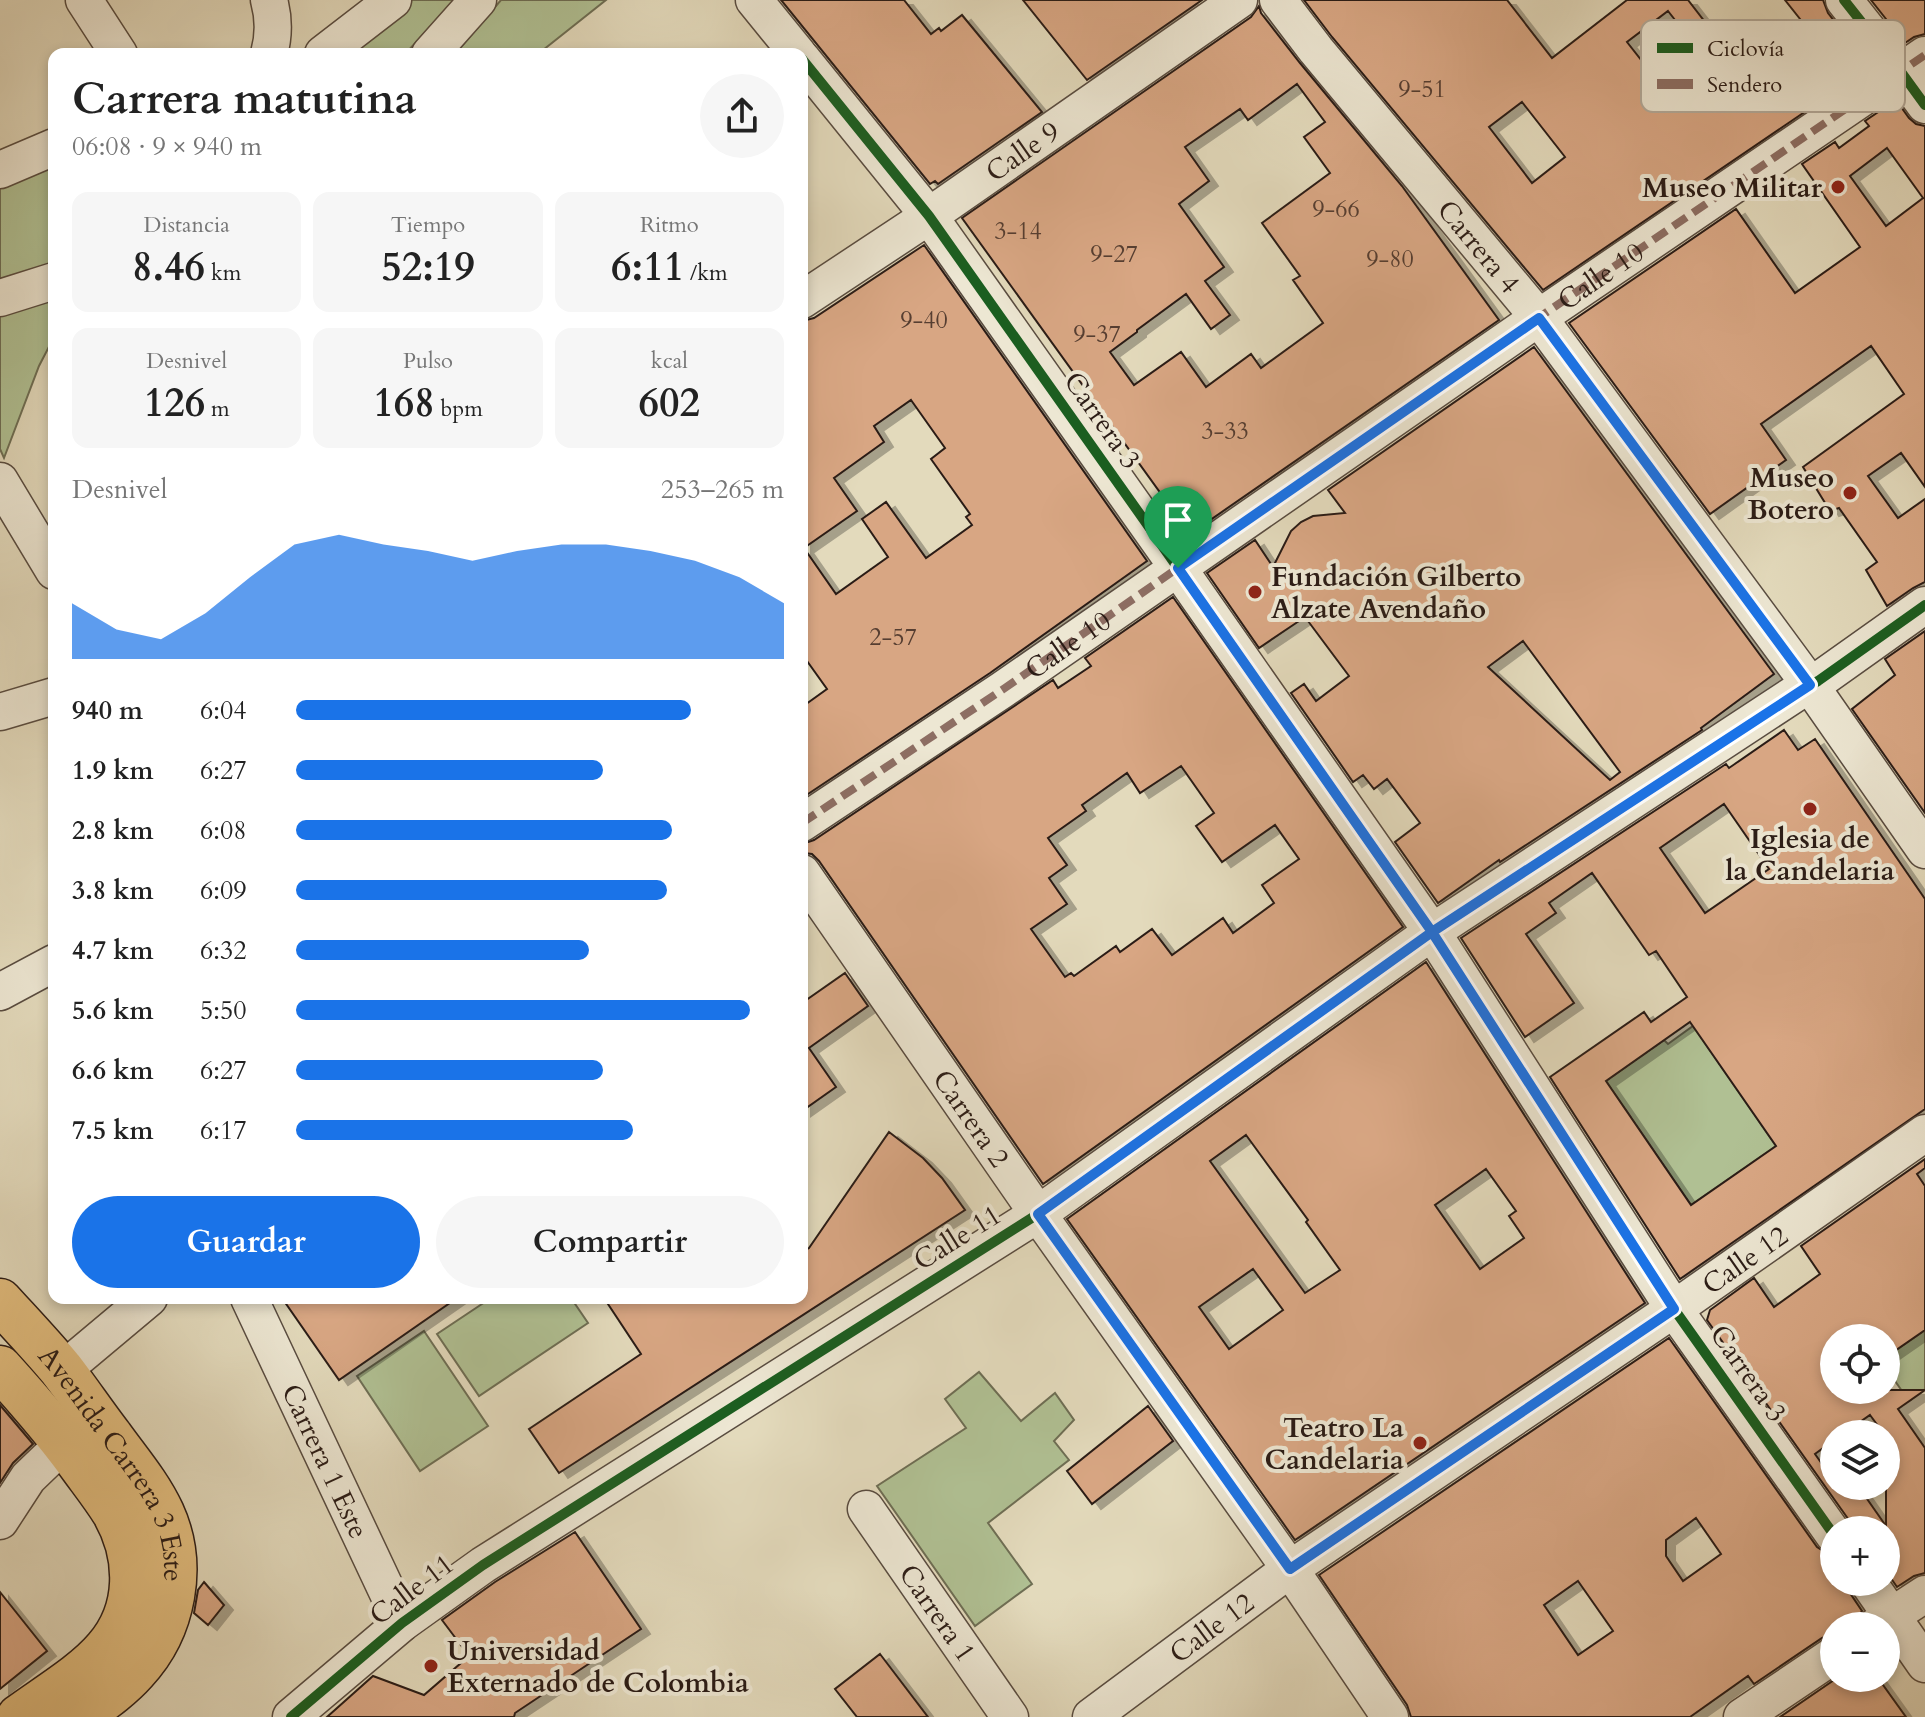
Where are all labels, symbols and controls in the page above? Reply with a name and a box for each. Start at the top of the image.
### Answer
legend [1641,20,1905,112]
text: Ciclovía [1707,34,1785,64]
text: Carrera matutina [72,69,417,129]
text: Sendero [1707,70,1782,100]
house number: 9-51 [1398,73,1446,106]
button: share [700,74,784,158]
street label: Calle 9 [978,113,1068,191]
text: 06:08 · 9 × 940 m [72,129,262,164]
place label: Museo Militar [1642,169,1823,207]
marker: Museo Militar [1829,178,1847,196]
street label: Carrera 4 [1428,192,1529,302]
house number: 9-66 [1312,193,1360,226]
text: Distancia [144,210,230,240]
text: Tiempo [391,210,465,240]
text: Ritmo [640,210,699,240]
house number: 3-14 [994,215,1042,248]
street label: Calle 10 [1550,234,1652,319]
house number: 9-27 [1090,238,1138,271]
text: 8.46 [132,240,205,295]
text: 52:19 [381,240,475,295]
text: 6:11 [611,240,684,295]
house number: 9-80 [1366,243,1414,276]
text: km [205,258,241,288]
text: /km [684,258,728,288]
house number: 9-40 [900,304,948,337]
house number: 9-37 [1073,318,1121,351]
text: Desnivel [146,346,227,376]
text: Pulso [403,346,453,376]
text: kcal [651,346,688,376]
street label: Carrera 3 [1055,364,1150,477]
text: 126 [144,376,205,431]
text: 168 [373,376,435,431]
text: 602 [639,376,700,431]
text: m [205,394,230,424]
text: bpm [435,394,483,424]
house number: 3-33 [1201,415,1249,448]
place label: Museo Botero [1747,459,1834,529]
text: Desnivel [72,472,167,507]
text: 253–265 m [661,472,784,507]
marker: Museo Botero [1841,484,1859,502]
pin [1144,486,1212,568]
icon: arrive [1156,498,1200,542]
place label: Fundación Gilberto Alzate Avendaño [1271,558,1521,628]
marker: Fundación Gilberto Alzate Avendaño [1246,583,1264,601]
street label: Calle 10 [1018,602,1119,689]
house number: 2-57 [869,621,917,654]
text: 940 m [72,693,143,728]
text: 6:04 [200,693,247,728]
text: 1.9 km [72,753,153,788]
text: 6:27 [200,753,247,788]
marker: Iglesia de la Candelaria [1801,800,1819,818]
text: 2.8 km [72,813,153,848]
text: 6:08 [200,813,247,848]
place label: Iglesia de la Candelaria [1725,820,1895,890]
text: 3.8 km [72,873,153,908]
text: 6:09 [200,873,247,908]
text: 4.7 km [72,933,153,968]
text: 6:32 [200,933,247,968]
text: 5.6 km [72,993,153,1028]
text: 5:50 [200,993,247,1028]
text: 6.6 km [72,1053,153,1088]
text: 6:27 [200,1053,247,1088]
street label: Carrera 2 [924,1062,1018,1175]
text: 7.5 km [72,1113,153,1148]
text: 6:17 [200,1113,247,1148]
button: Guardar [72,1196,420,1288]
button: Compartir [436,1196,784,1288]
street label: Calle 11 [906,1196,1009,1280]
street label: Calle 12 [1695,1217,1796,1304]
street label: Carrera 3 [1701,1317,1796,1430]
map controls [1820,1324,1900,1692]
button: locate [1820,1324,1900,1404]
street label: Avenida Carrera 3 Este [29,1338,192,1582]
street label: Carrera 1 Este [272,1378,377,1545]
place label: Teatro La Candelaria [1264,1409,1404,1479]
button: layers [1820,1420,1900,1500]
marker: Teatro La Candelaria [1411,1434,1429,1452]
button: + [1820,1516,1900,1596]
street label: Calle 11 [362,1546,462,1634]
street label: Carrera 1 [890,1557,984,1670]
street label: Calle 12 [1162,1584,1262,1672]
button: − [1820,1612,1900,1692]
place label: Universidad Externado de Colombia [447,1632,749,1702]
marker: Universidad Externado de Colombia [422,1657,440,1675]

